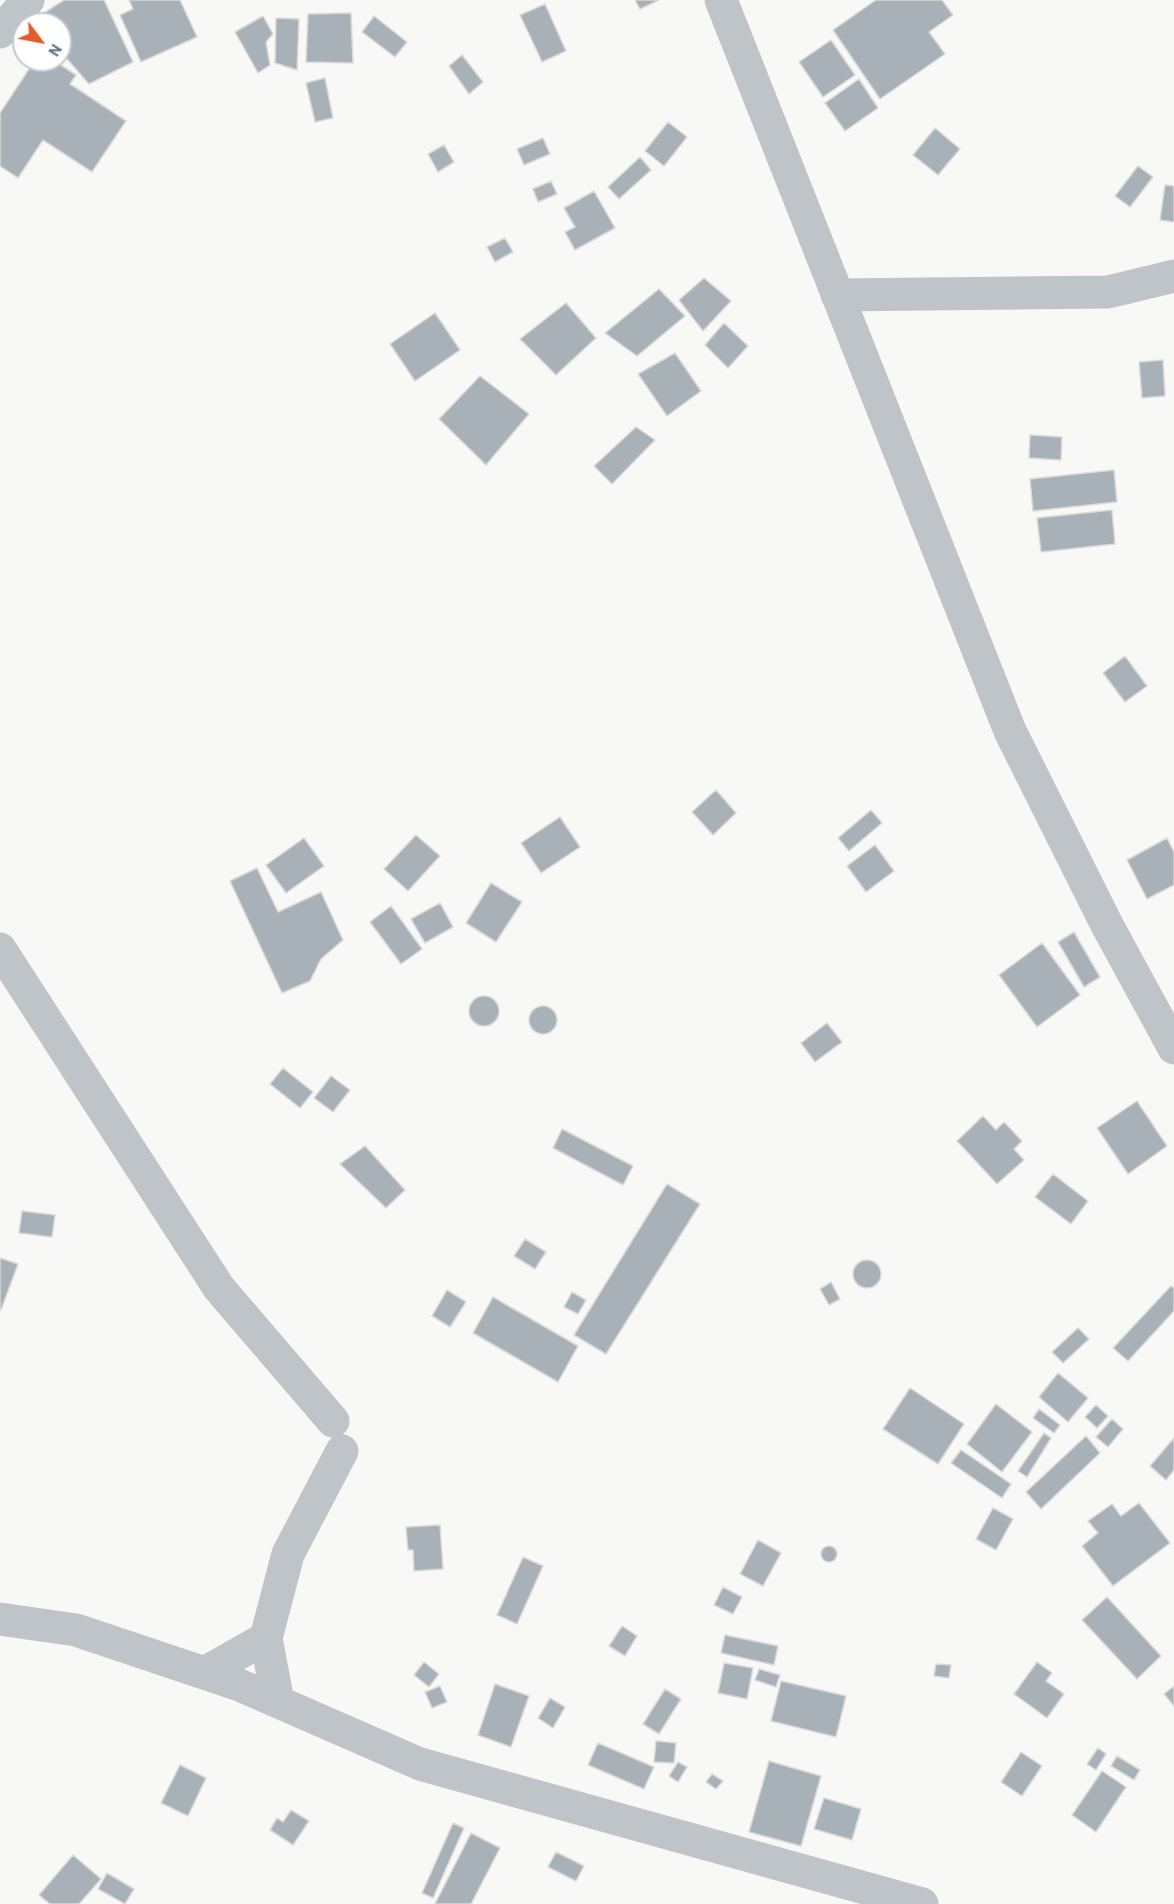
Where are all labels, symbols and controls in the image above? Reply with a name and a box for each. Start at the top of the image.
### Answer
north arrow [12,12,72,72]
text: N [45,41,67,60]

